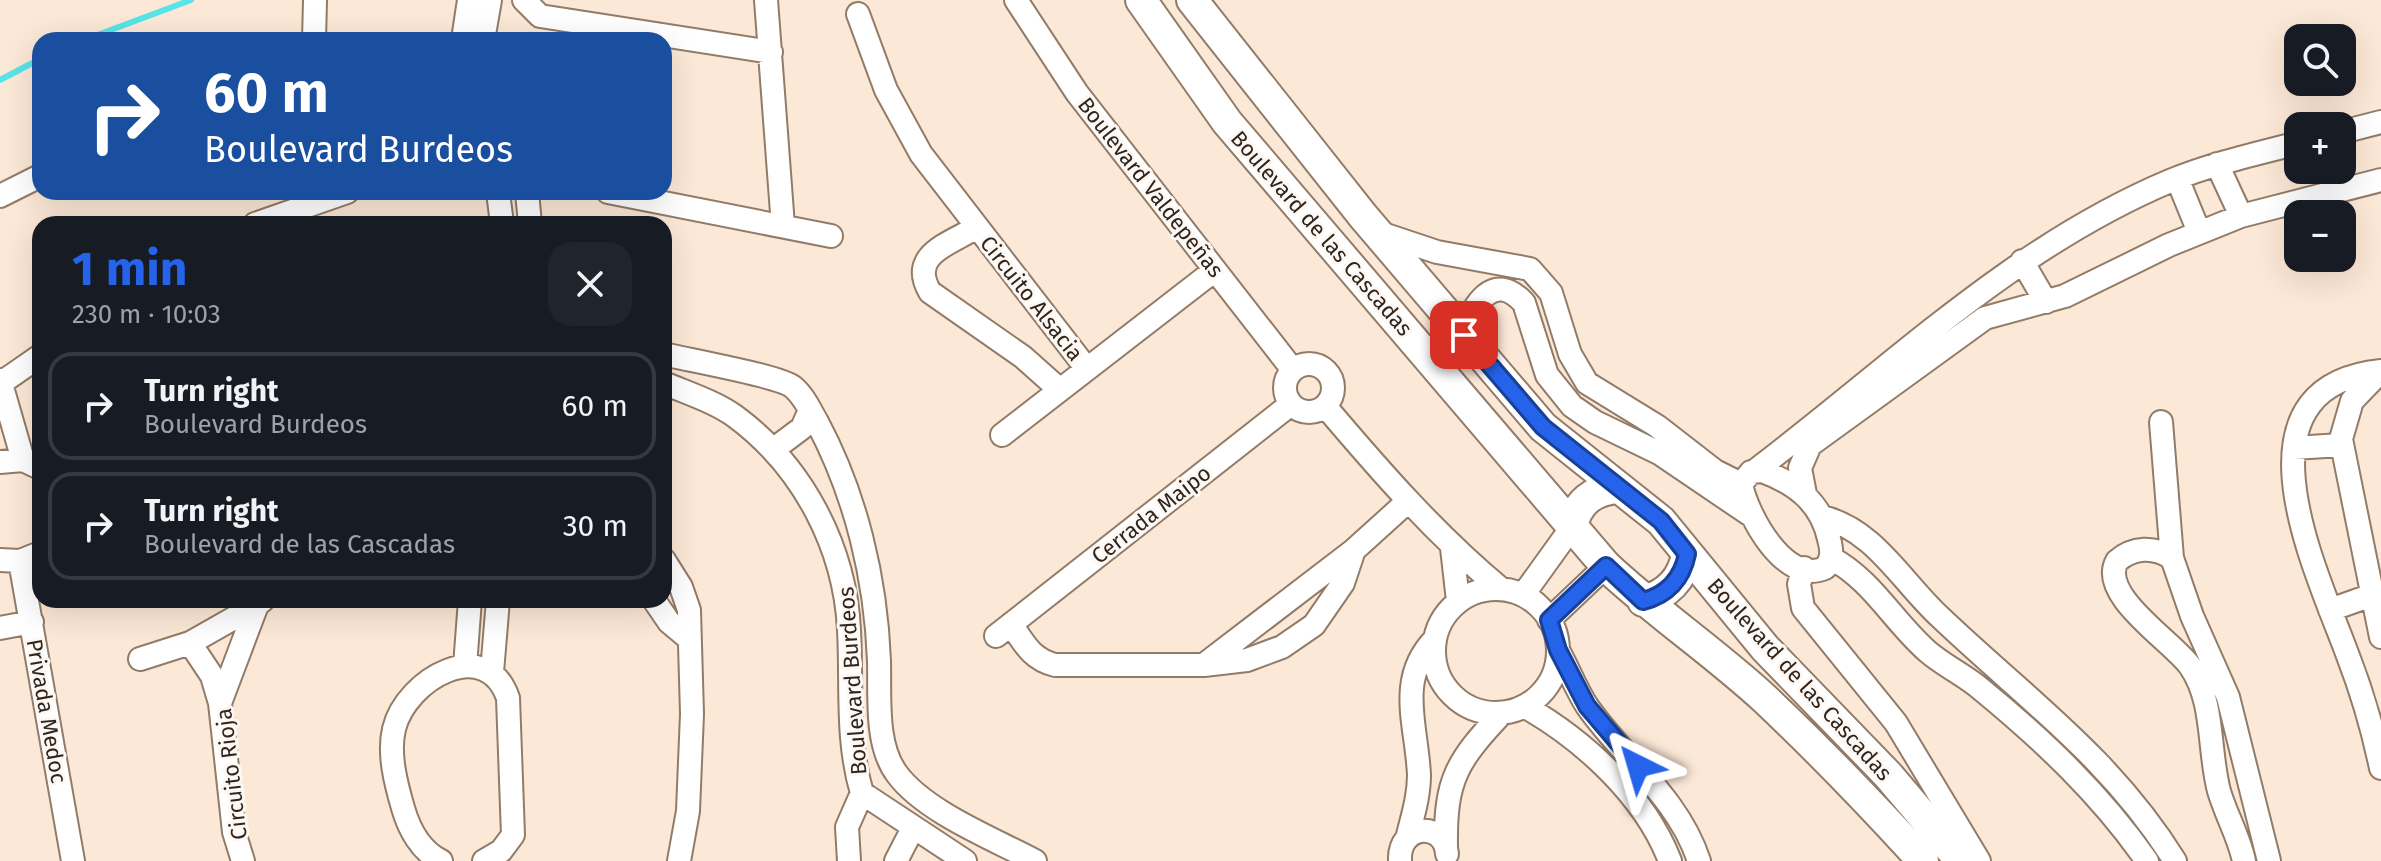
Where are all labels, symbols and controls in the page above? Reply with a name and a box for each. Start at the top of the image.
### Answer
map controls [2284,24,2356,272]
button: search [2284,24,2356,96]
text: 60 m [204,60,329,127]
icon: right [72,64,176,168]
street label: Boulevard Valdepeñas [1072,92,1229,283]
button: + [2284,112,2356,184]
street label: Boulevard de las Cascadas [1225,125,1418,342]
text: Boulevard Burdeos [204,128,513,172]
button: − [2284,200,2356,272]
street label: Circuito Alsacia [974,230,1089,366]
text: 1 min [72,240,187,298]
button: close [548,242,632,326]
text: 230 m · 10:03 [72,299,221,330]
pin [1430,301,1498,369]
icon: arrive [1442,313,1486,357]
text: Turn right [144,373,279,409]
icon: right [76,384,120,428]
text: 60 m [562,388,628,424]
text: Boulevard Burdeos [144,409,367,440]
street label: Cerrada Maipo [1086,459,1216,569]
text: Turn right [144,493,279,529]
icon: right [76,504,120,548]
text: 30 m [563,508,628,544]
text: Boulevard de las Cascadas [144,529,455,560]
street label: Boulevard de las Cascadas [1702,572,1898,786]
street label: Boulevard Burdeos [832,586,873,776]
street label: Privada Medoc [21,637,72,785]
street label: Circuito Rioja [210,707,253,841]
position arrow [1596,724,1680,808]

